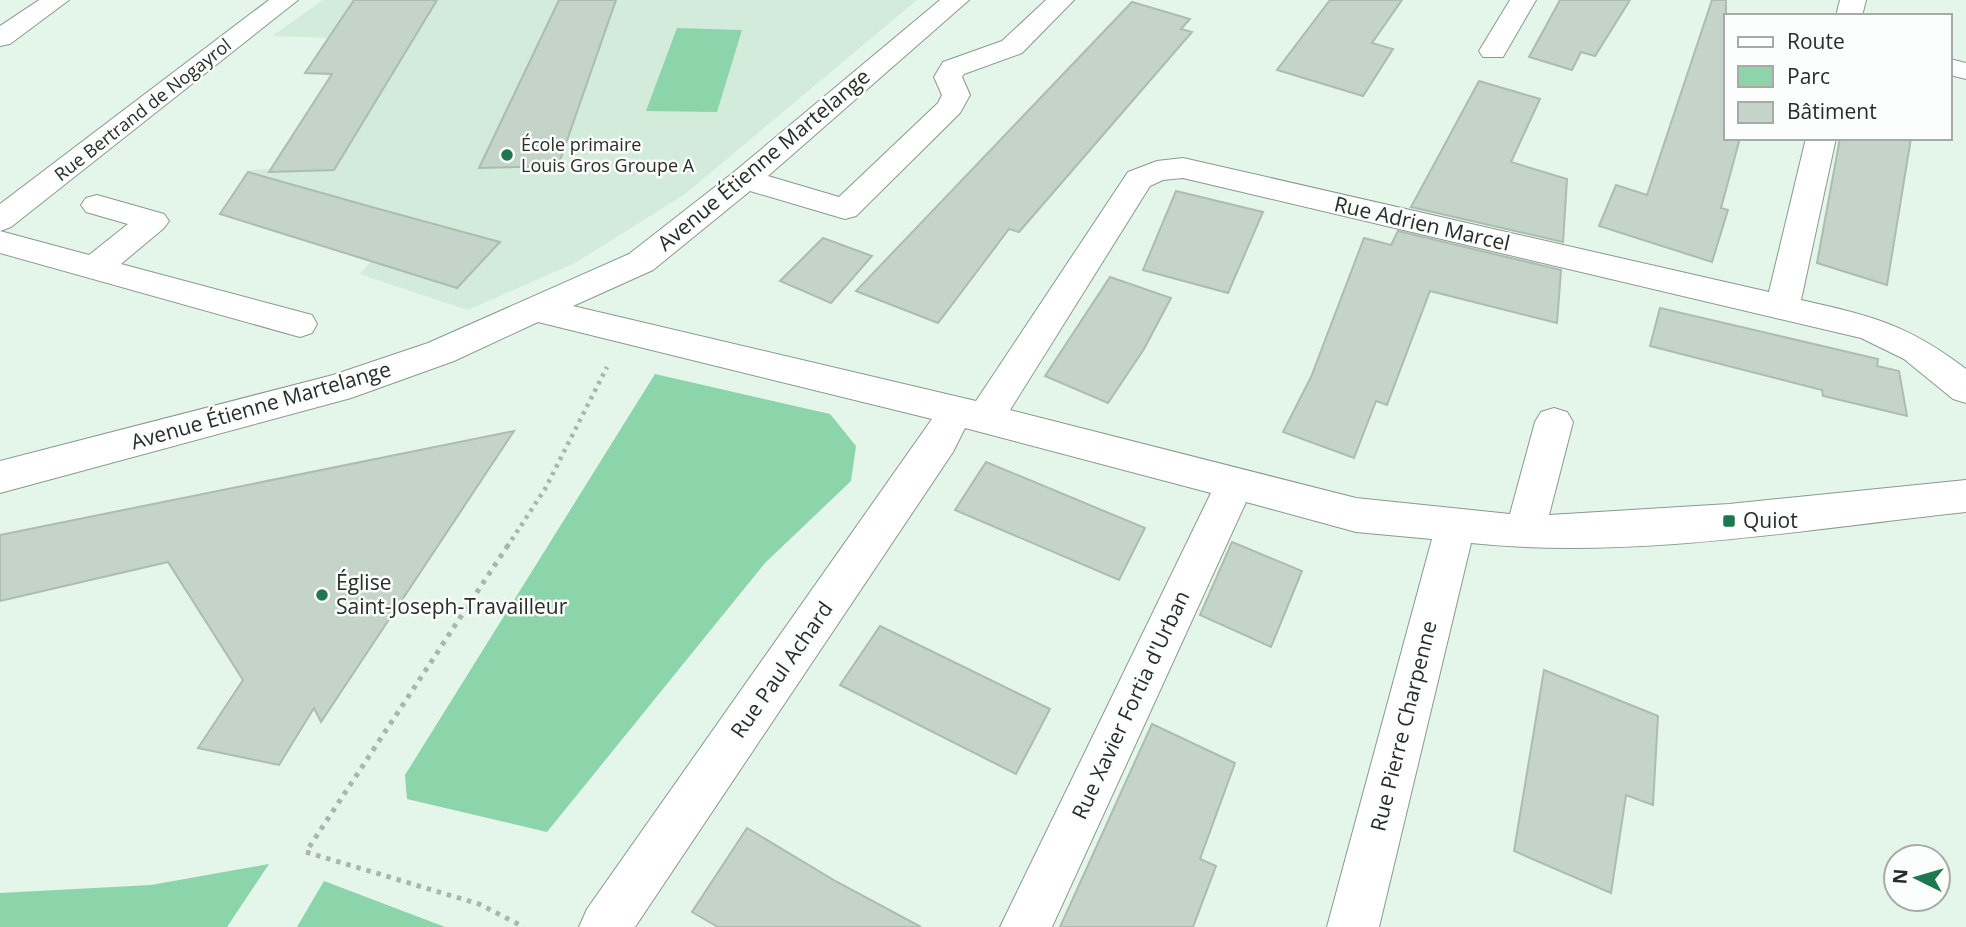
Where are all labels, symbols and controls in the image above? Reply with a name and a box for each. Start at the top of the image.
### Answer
legend [1724,14,1952,140]
text: Route [1787,27,1845,55]
street label: Rue Bertrand de Nogayrol [49,33,236,186]
street label: Avenue Étienne Martelange [651,62,875,257]
text: Parc [1787,62,1830,90]
text: Bâtiment [1787,97,1877,125]
place label: École primaire Louis Gros Groupe A [521,132,695,177]
marker: École primaire Louis Gros Groupe A [499,147,515,163]
street label: Rue Adrien Marcel [1332,189,1513,257]
street label: Avenue Étienne Martelange [127,354,394,456]
place label: Quiot [1743,506,1798,534]
marker: Quiot [1721,513,1737,529]
place label: Église Saint-Joseph-Travailleur [336,568,568,620]
street label: Rue Xavier Fortia d'Urban [1065,586,1195,823]
marker: Église Saint-Joseph-Travailleur [314,587,330,603]
street label: Rue Paul Achard [724,596,839,743]
street label: Rue Pierre Charpenne [1363,618,1443,834]
north arrow [1882,843,1952,913]
text: N [1886,868,1914,885]

